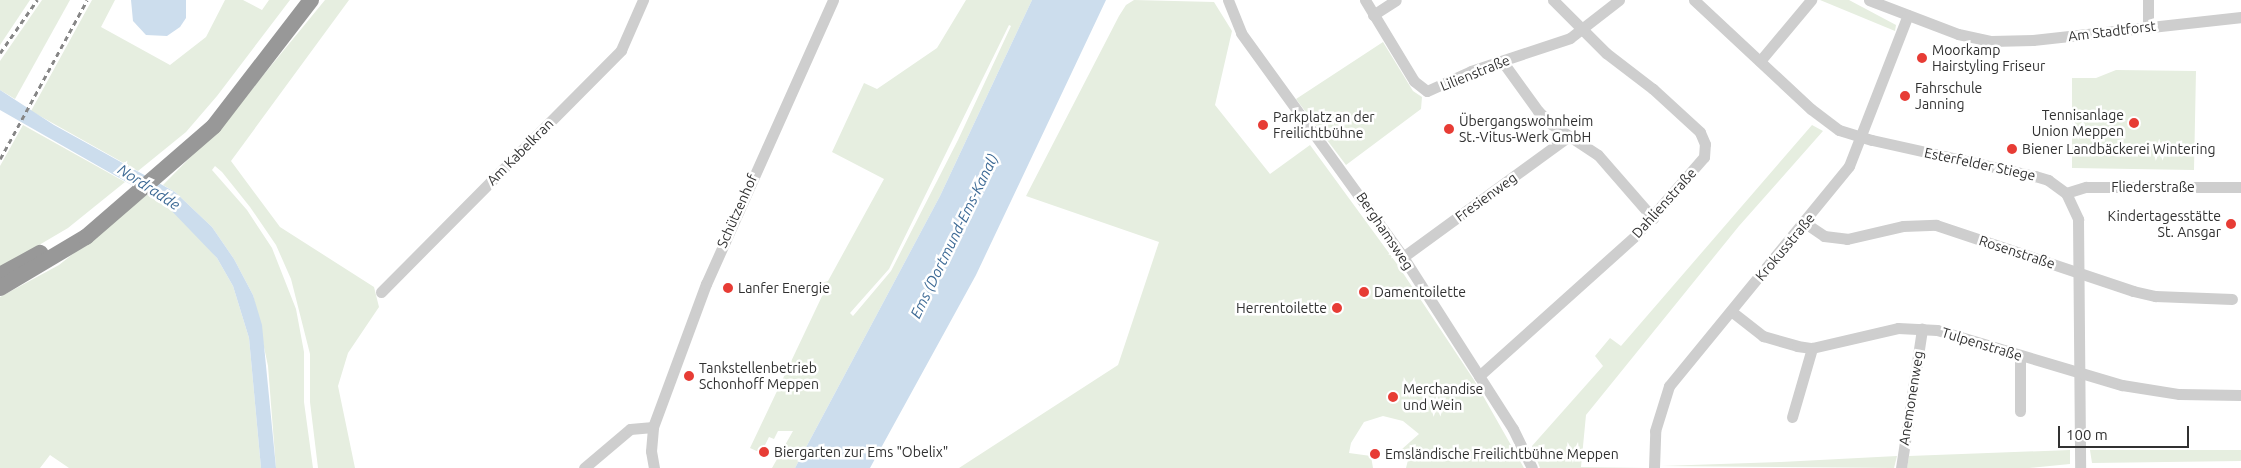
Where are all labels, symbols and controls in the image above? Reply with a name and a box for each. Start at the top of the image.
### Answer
street label: Am Stadtforst [2067,17,2157,45]
place label: Moorkamp Hairstyling Friseur [1932,42,2045,74]
street label: Lilienstraße [1438,51,1512,95]
marker: Moorkamp Hairstyling Friseur [1916,52,1928,64]
place label: Fahrschule Janning [1915,80,1982,112]
marker: Fahrschule Janning [1899,90,1911,102]
place label: Tennisanlage Union Meppen [2032,107,2124,140]
place label: Parkplatz an der Freilichtbühne [1273,109,1375,142]
place label: Übergangswohnheim St.-Vitus-Werk GmbH [1459,113,1593,146]
street label: Am Kabelkran [483,115,557,189]
marker: Tennisanlage Union Meppen [2128,117,2140,129]
marker: Parkplatz an der Freilichtbühne [1257,119,1269,131]
marker: Übergangswohnheim St.-Vitus-Werk GmbH [1443,123,1455,135]
place label: Biener Landbäckerei Wintering [2022,141,2215,157]
marker: Biener Landbäckerei Wintering [2006,143,2018,155]
street label: Esterfelder Stiege [1923,144,2037,184]
water label: Ems (Dortmund-Ems-Kanal) [906,151,1002,321]
water label: Nordradde [115,160,183,214]
street label: Dahlienstraße [1628,165,1700,241]
street label: Fresienweg [1452,169,1520,225]
street label: Schützenhof [713,172,761,250]
street label: Fliederstraße [2111,179,2195,195]
street label: Berghamsweg [1353,189,1417,273]
place label: Kindertagesstätte St. Ansgar [2108,208,2221,240]
street label: Krokusstraße [1752,210,1818,284]
marker: Kindertagesstätte St. Ansgar [2225,218,2237,230]
street label: Rosenstraße [1977,232,2057,272]
place label: Lanfer Energie [738,280,830,296]
marker: Lanfer Energie [722,282,734,294]
place label: Damentoilette [1374,284,1466,300]
marker: Damentoilette [1358,286,1370,298]
place label: Herrentoilette [1236,300,1327,316]
marker: Herrentoilette [1331,302,1343,314]
street label: Tulpenstraße [1940,324,2024,364]
street label: Anemonenweg [1895,350,1927,446]
place label: Tankstellenbetrieb Schonhoff Meppen [699,360,819,392]
marker: Tankstellenbetrieb Schonhoff Meppen [683,370,695,382]
place label: Merchandise und Wein [1403,381,1483,414]
marker: Merchandise und Wein [1387,391,1399,403]
scale bar [2061,416,2192,448]
text: 100 m [2066,426,2108,443]
place label: Biergarten zur Ems "Obelix" [774,444,948,460]
marker: Biergarten zur Ems "Obelix" [758,446,770,458]
place label: Emsländische Freilichtbühne Meppen [1385,446,1619,462]
marker: Emsländische Freilichtbühne Meppen [1369,448,1381,460]

